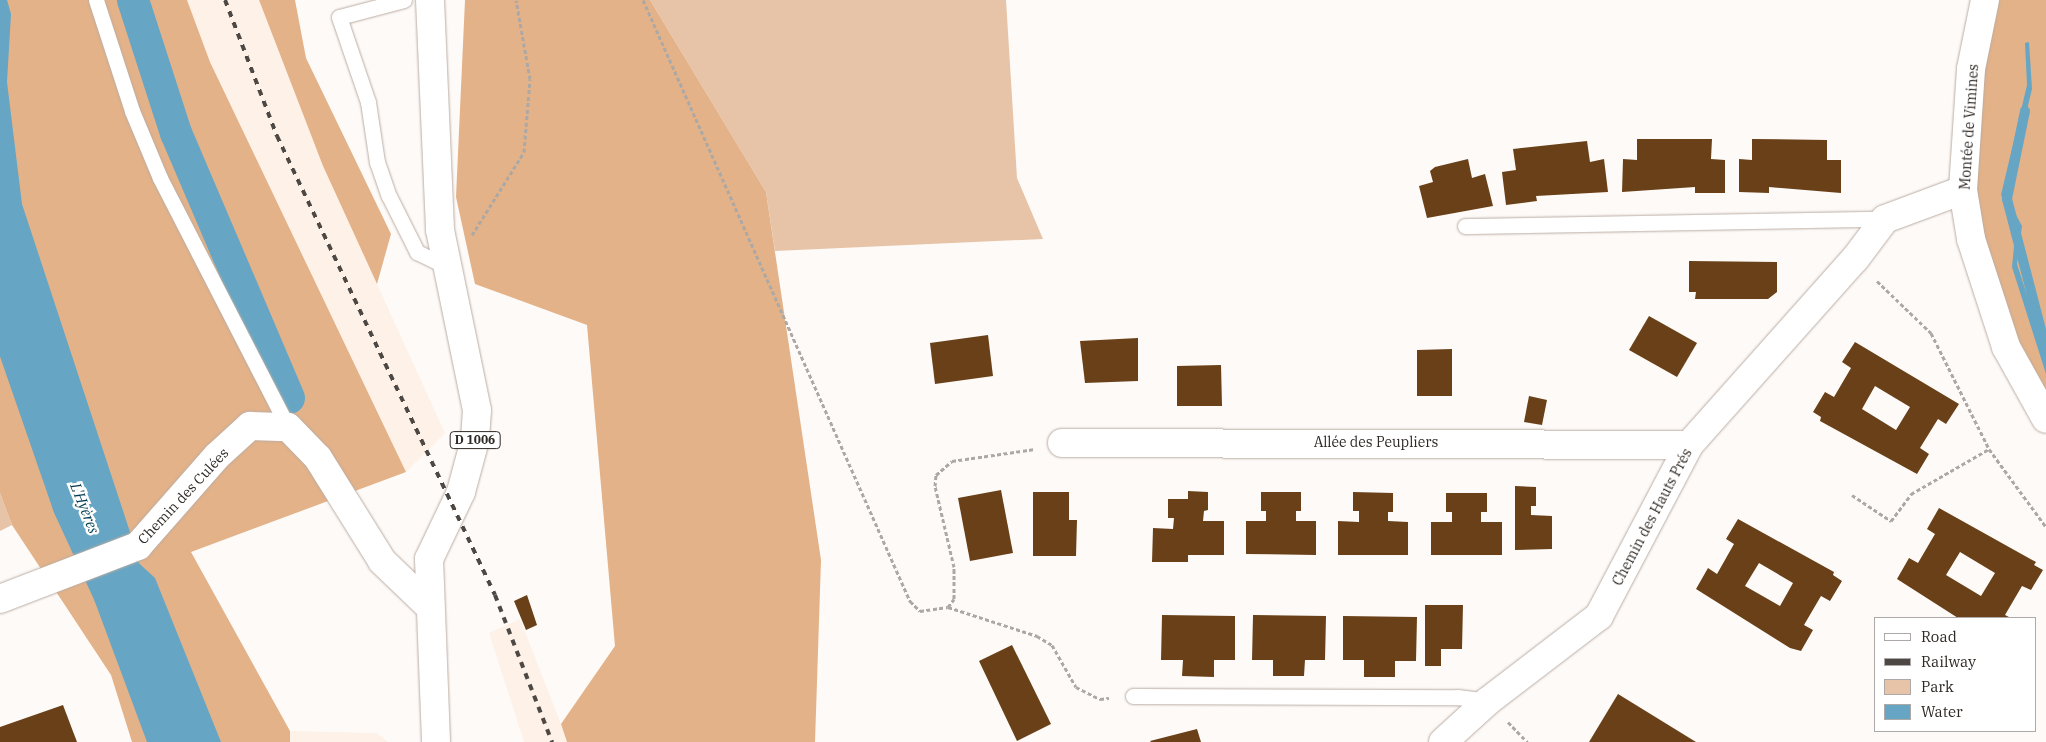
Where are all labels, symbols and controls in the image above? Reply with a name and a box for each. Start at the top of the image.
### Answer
street label: Montée de Vimines [1956,64,1982,190]
road number: D 1006 [449,430,501,450]
street label: Allée des Peupliers [1314,434,1438,450]
street label: Chemin des Culées [134,445,232,547]
street label: Chemin des Hauts Prés [1609,446,1695,588]
water label: L'Hyères [67,480,103,536]
legend [1874,617,2036,732]
text: Road [1921,627,1957,646]
text: Railway [1921,652,1976,671]
text: Park [1921,677,1954,696]
text: Water [1921,702,1963,721]

